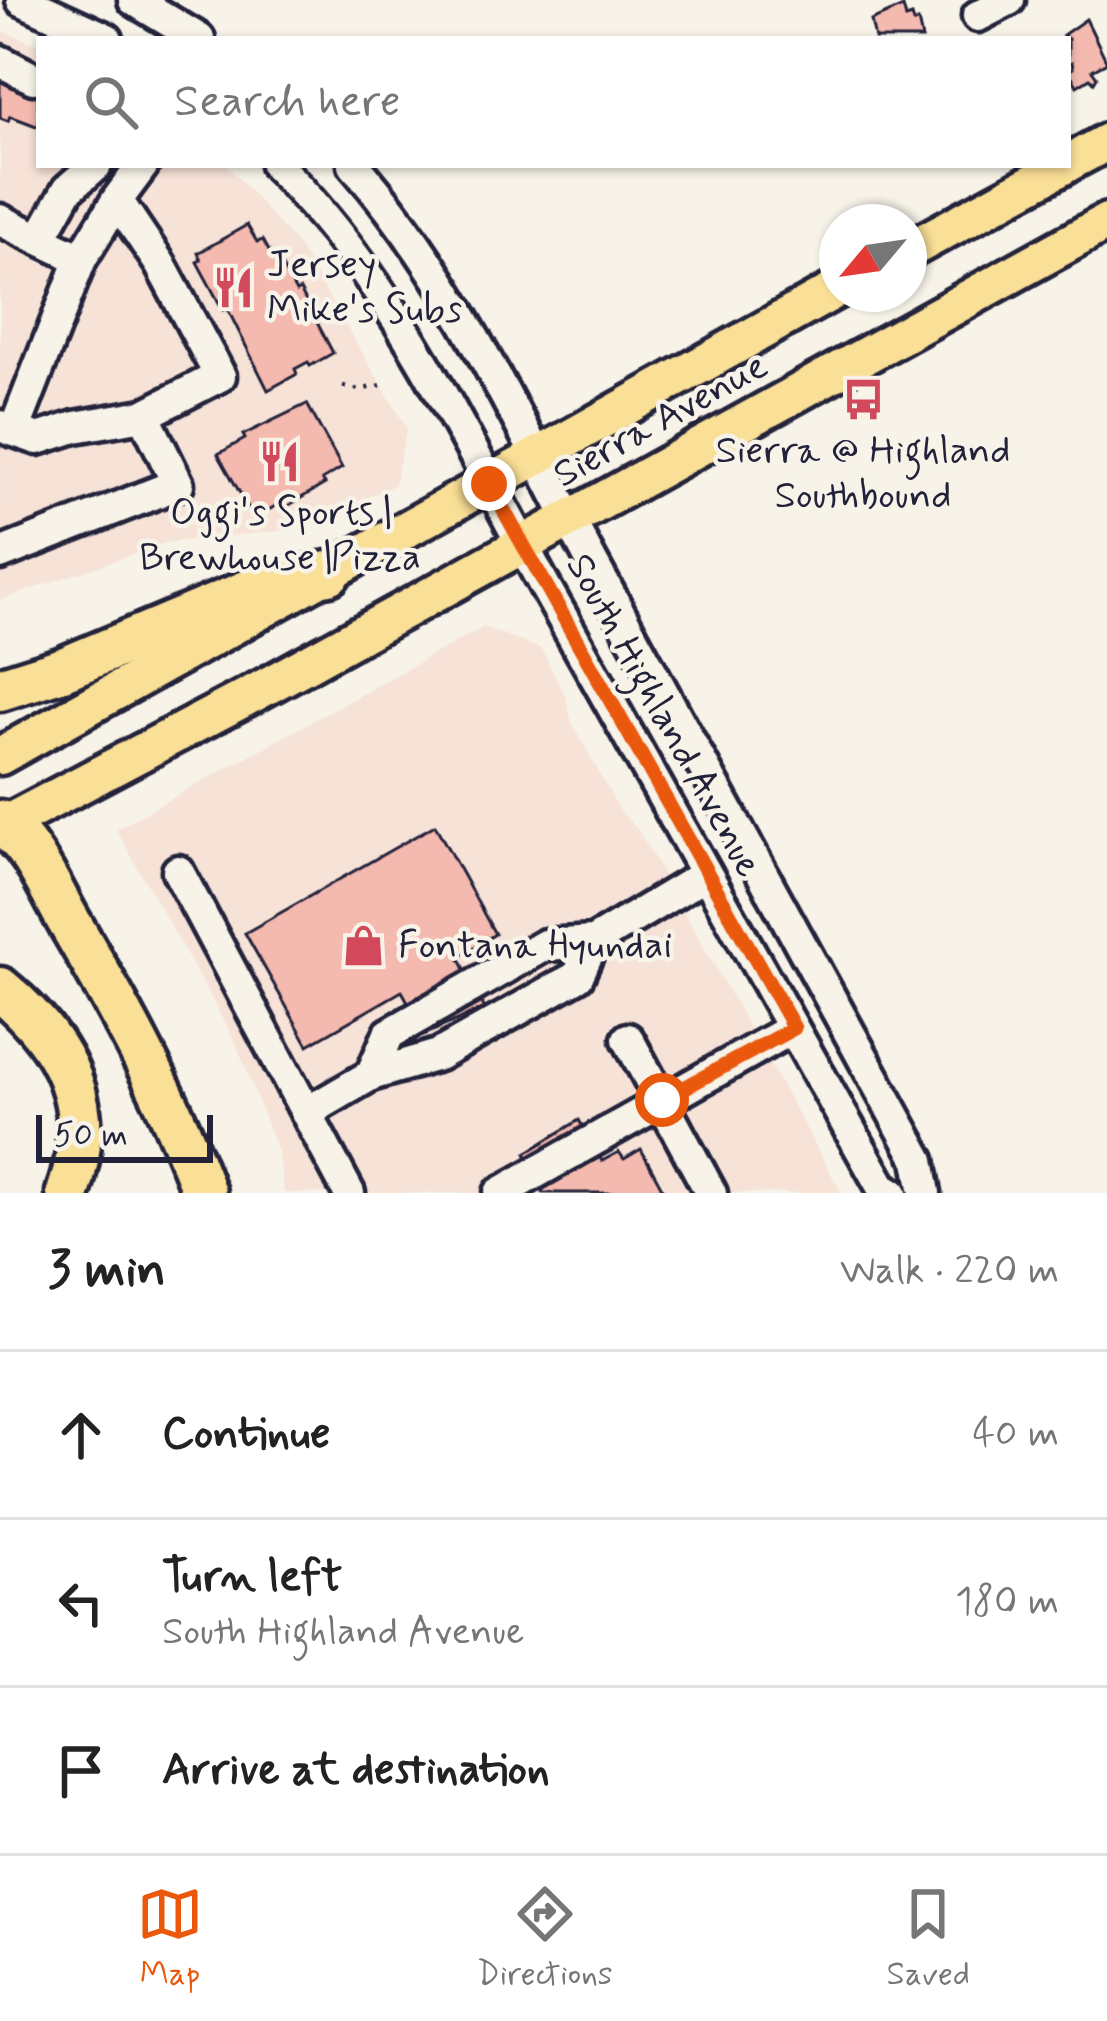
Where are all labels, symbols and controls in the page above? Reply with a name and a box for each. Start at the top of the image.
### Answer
search box [36,36,1071,168]
icon: search [78,69,144,135]
text: Search here [174,73,401,132]
north arrow [819,204,927,312]
place label: Jersey Mike's Subs [267,240,462,336]
restaurant icon: Jersey Mike's Subs [210,264,256,310]
street label: Sierra Avenue [545,341,777,501]
bus stop icon: Sierra @ Highland Southbound [840,376,886,422]
place label: Sierra @ Highland Southbound [715,426,1011,522]
restaurant icon: Oggi's Sports | Brewhouse |Pizza [257,438,303,484]
route end [462,457,516,511]
place label: Oggi's Sports | Brewhouse |Pizza [139,488,421,584]
street label: South Highland Avenue [550,545,773,888]
place label: Fontana Hyundai [398,921,672,972]
shop icon: Fontana Hyundai [341,923,387,969]
route start [635,1073,689,1127]
scale bar [36,1109,213,1162]
text: 50 m [54,1114,128,1158]
text: 3 min [48,1238,166,1304]
text: Walk · 220 m [840,1246,1059,1297]
icon: ahead [48,1402,114,1468]
text: Continue [162,1405,330,1464]
text: 40 m [972,1409,1059,1460]
text: Turn left [162,1548,342,1607]
icon: left [48,1570,114,1636]
text: 180 m [955,1577,1059,1628]
text: South Highland Avenue [162,1607,524,1658]
icon: arrive [48,1738,114,1804]
text: Arrive at destination [162,1741,550,1800]
tab: Map [137,1881,203,1997]
tab: Directions [477,1881,613,1997]
tab: Saved [887,1881,970,1997]

